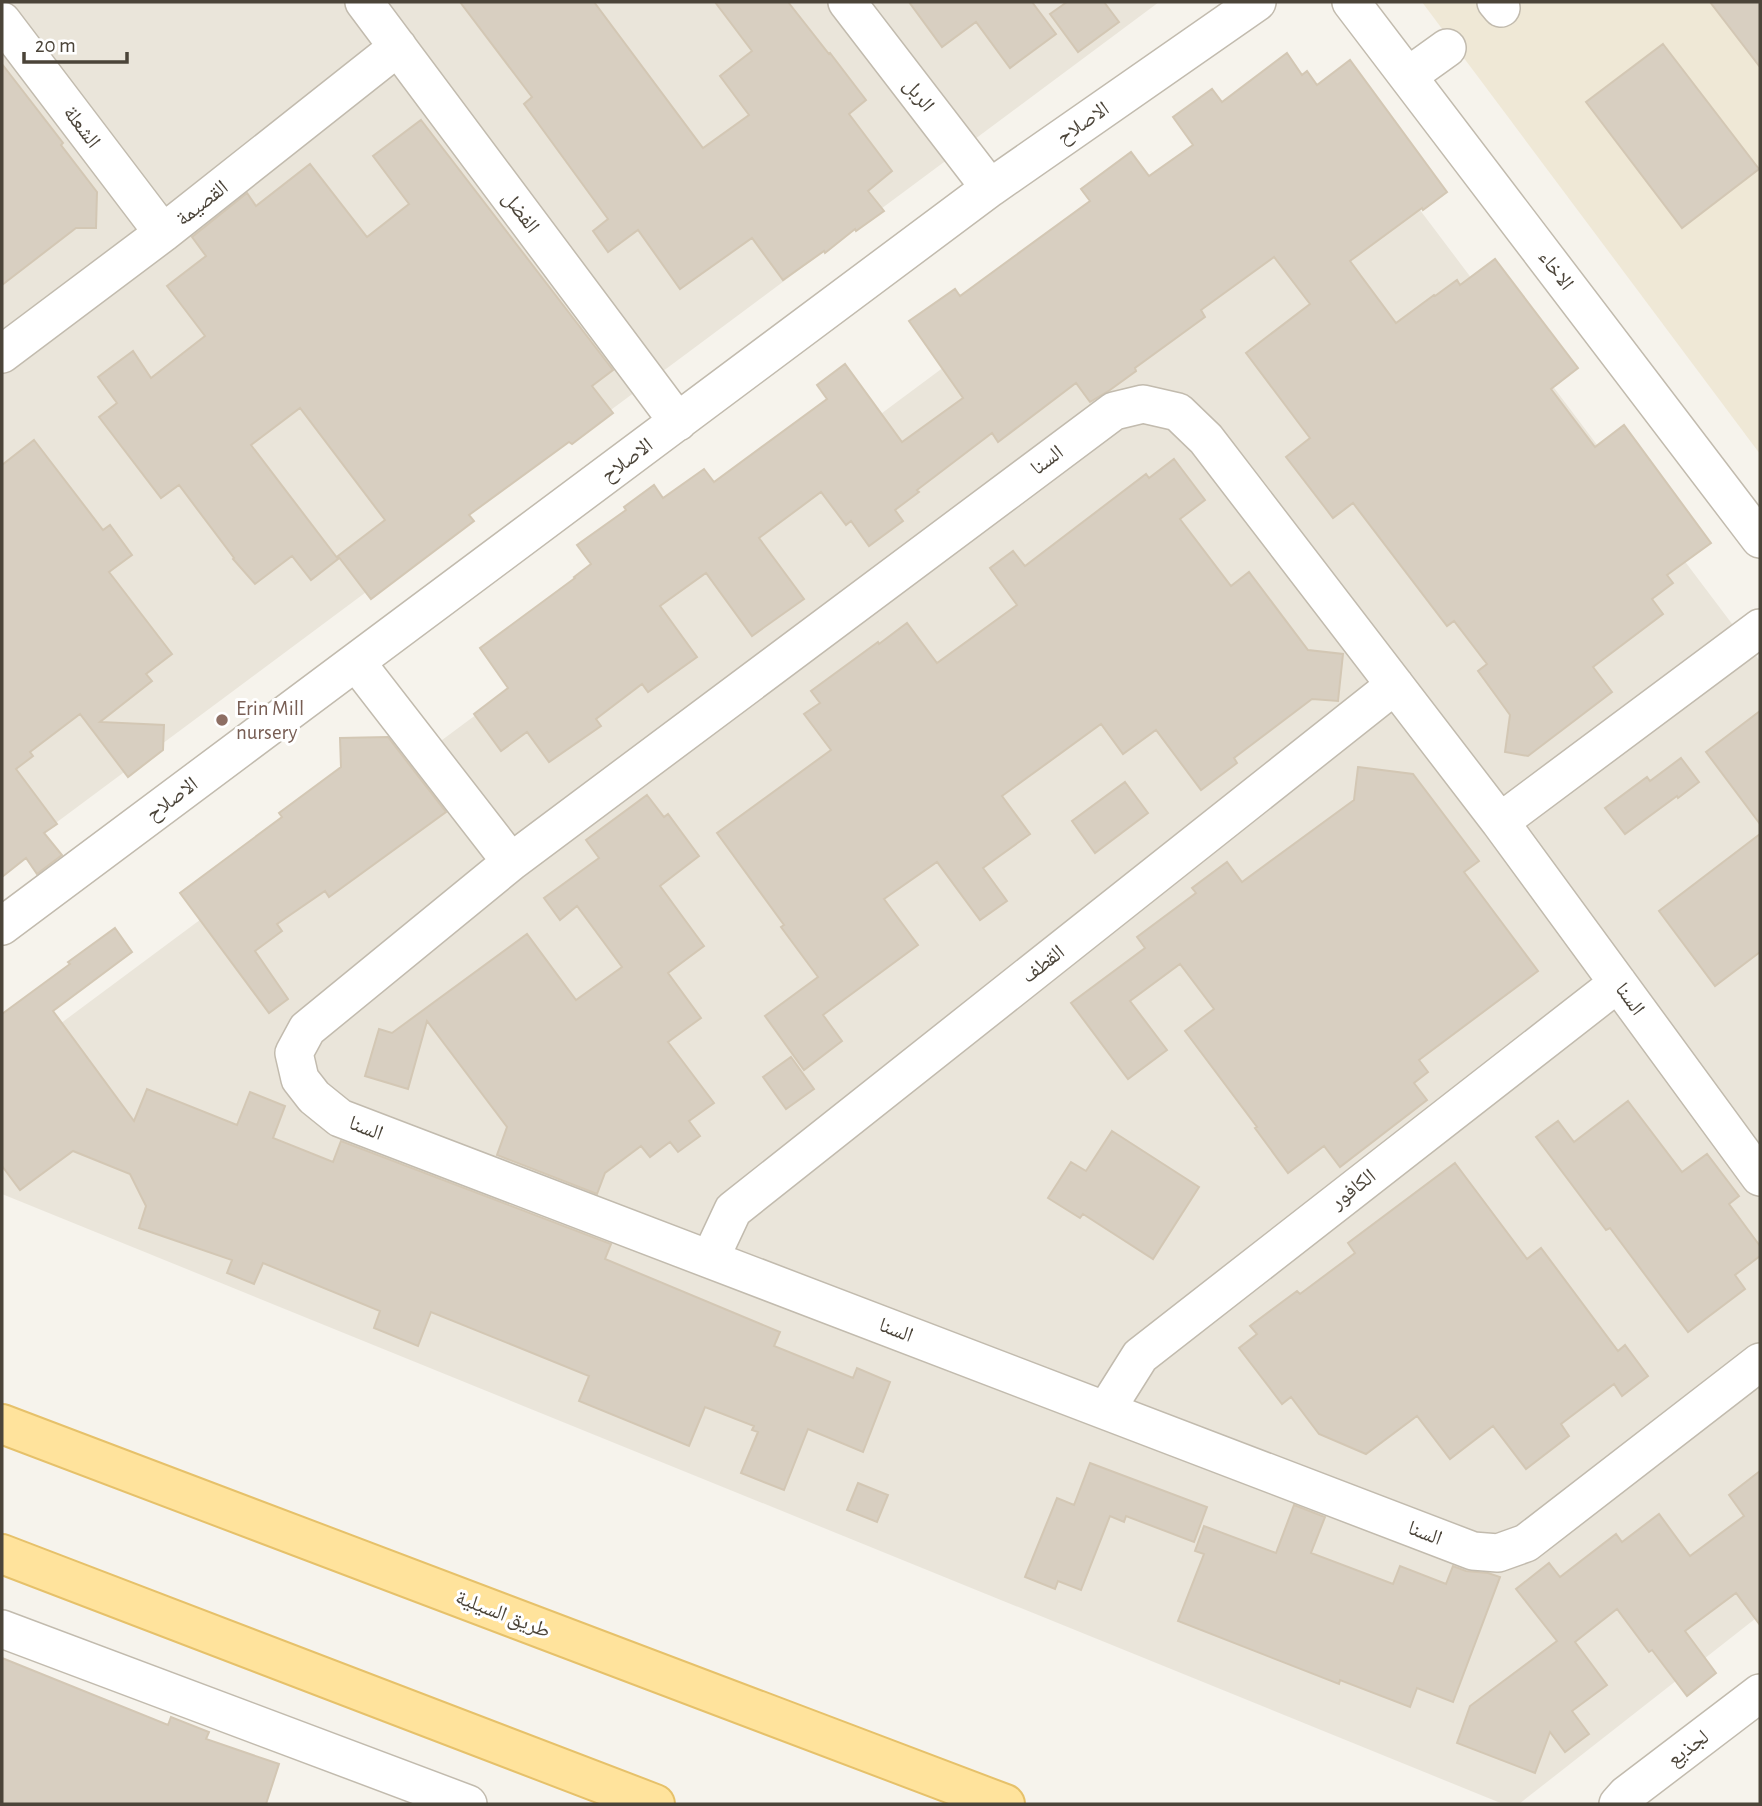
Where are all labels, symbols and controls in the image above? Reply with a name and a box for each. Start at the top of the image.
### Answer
scale bar [24,21,128,65]
text: 20 m [35,35,76,56]
street label: الربل [898,74,938,117]
street label: الاصلاح [1053,98,1114,150]
street label: الشعلة [60,102,104,152]
street label: القصيمة [172,176,232,230]
street label: الفضل [497,187,543,238]
street label: الاخاء [1534,246,1578,294]
street label: الاصلاح [597,434,658,488]
street label: السنا [1027,441,1067,479]
place label: Erin Mill nursery [236,698,304,743]
marker: Erin Mill nursery [214,712,230,728]
street label: الاصلاح [142,773,203,827]
street label: القطف [1018,941,1068,987]
street label: السنا [1611,979,1649,1019]
street label: السنا [346,1112,386,1144]
street label: الكافور [1326,1165,1380,1214]
street label: السنا [876,1314,916,1346]
street label: السنا [1405,1517,1445,1549]
street label: طريق السيلية [452,1586,553,1644]
street label: لجذيع [1663,1726,1714,1772]

